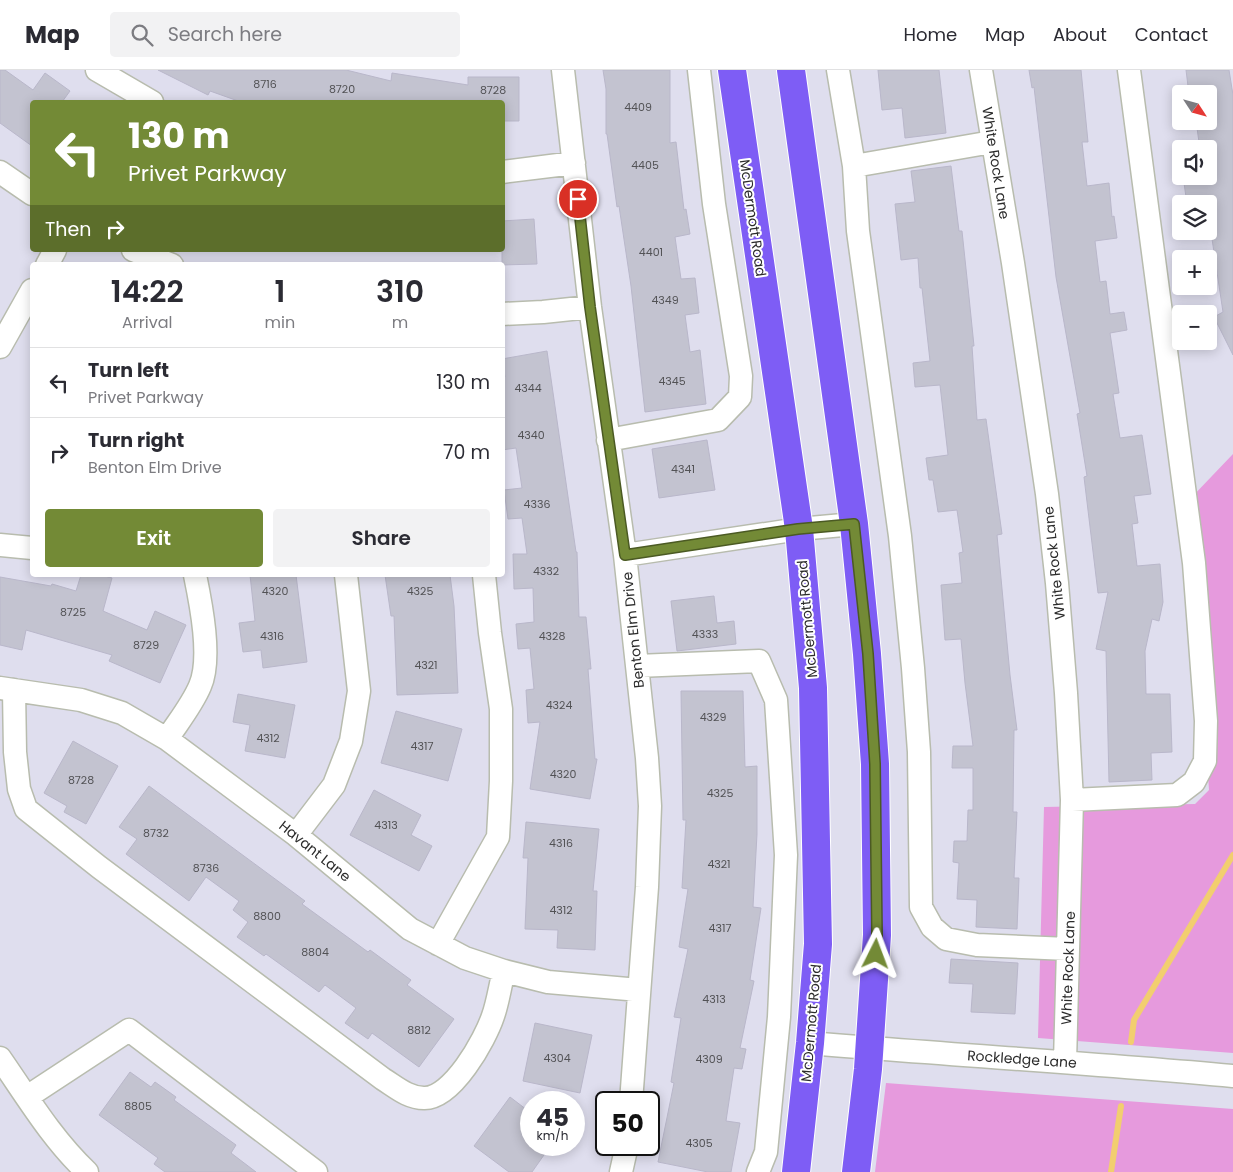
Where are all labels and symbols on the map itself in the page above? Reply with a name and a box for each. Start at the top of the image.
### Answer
house number: 8716 [253,76,277,92]
house number: 8720 [329,81,355,97]
house number: 8728 [480,82,506,98]
north arrow [1172,85,1218,130]
house number: 4409 [624,99,652,115]
street label: White Rock Lane [977,105,1015,221]
house number: 4405 [631,157,659,173]
street label: McDermott Road [735,158,771,278]
pin [557,178,599,220]
house number: 4401 [639,244,663,260]
house number: 4349 [651,292,679,308]
house number: 4345 [658,373,686,389]
house number: 4344 [514,380,542,396]
house number: 4340 [517,427,545,443]
house number: 4341 [671,461,695,477]
house number: 4336 [524,496,550,512]
street label: White Rock Lane [1038,505,1070,621]
street label: McDermott Road [792,559,822,679]
house number: 4332 [533,563,559,579]
street label: Benton Elm Drive [617,571,649,689]
house number: 4320 [262,583,288,599]
house number: 4325 [407,583,433,599]
house number: 8725 [60,604,86,620]
house number: 4333 [692,626,718,642]
house number: 4316 [260,628,284,644]
house number: 4328 [539,628,565,644]
house number: 8729 [133,637,159,653]
house number: 4321 [414,657,438,673]
house number: 4324 [546,697,572,713]
house number: 4329 [700,709,726,725]
house number: 4312 [256,730,280,746]
house number: 4317 [411,738,433,754]
house number: 4320 [550,766,576,782]
house number: 8728 [68,772,94,788]
house number: 4325 [707,785,733,801]
street label: Havant Lane [275,816,356,886]
house number: 4313 [374,817,398,833]
house number: 8732 [143,825,169,841]
house number: 4316 [549,835,573,851]
house number: 4321 [707,856,731,872]
house number: 8736 [193,860,219,876]
house number: 4312 [549,902,573,918]
house number: 8800 [253,908,281,924]
street label: White Rock Lane [1056,911,1080,1025]
house number: 4317 [709,920,731,936]
position arrow [849,927,901,979]
house number: 8804 [301,944,329,960]
street label: McDermott Road [796,963,826,1083]
house number: 4313 [702,991,726,1007]
house number: 8812 [407,1022,431,1038]
street label: Rockledge Lane [967,1045,1078,1073]
house number: 4304 [543,1050,571,1066]
house number: 4309 [695,1051,723,1067]
speed limit sign: 50 [595,1091,660,1156]
house number: 8805 [124,1098,152,1114]
house number: 4305 [685,1135,713,1151]

